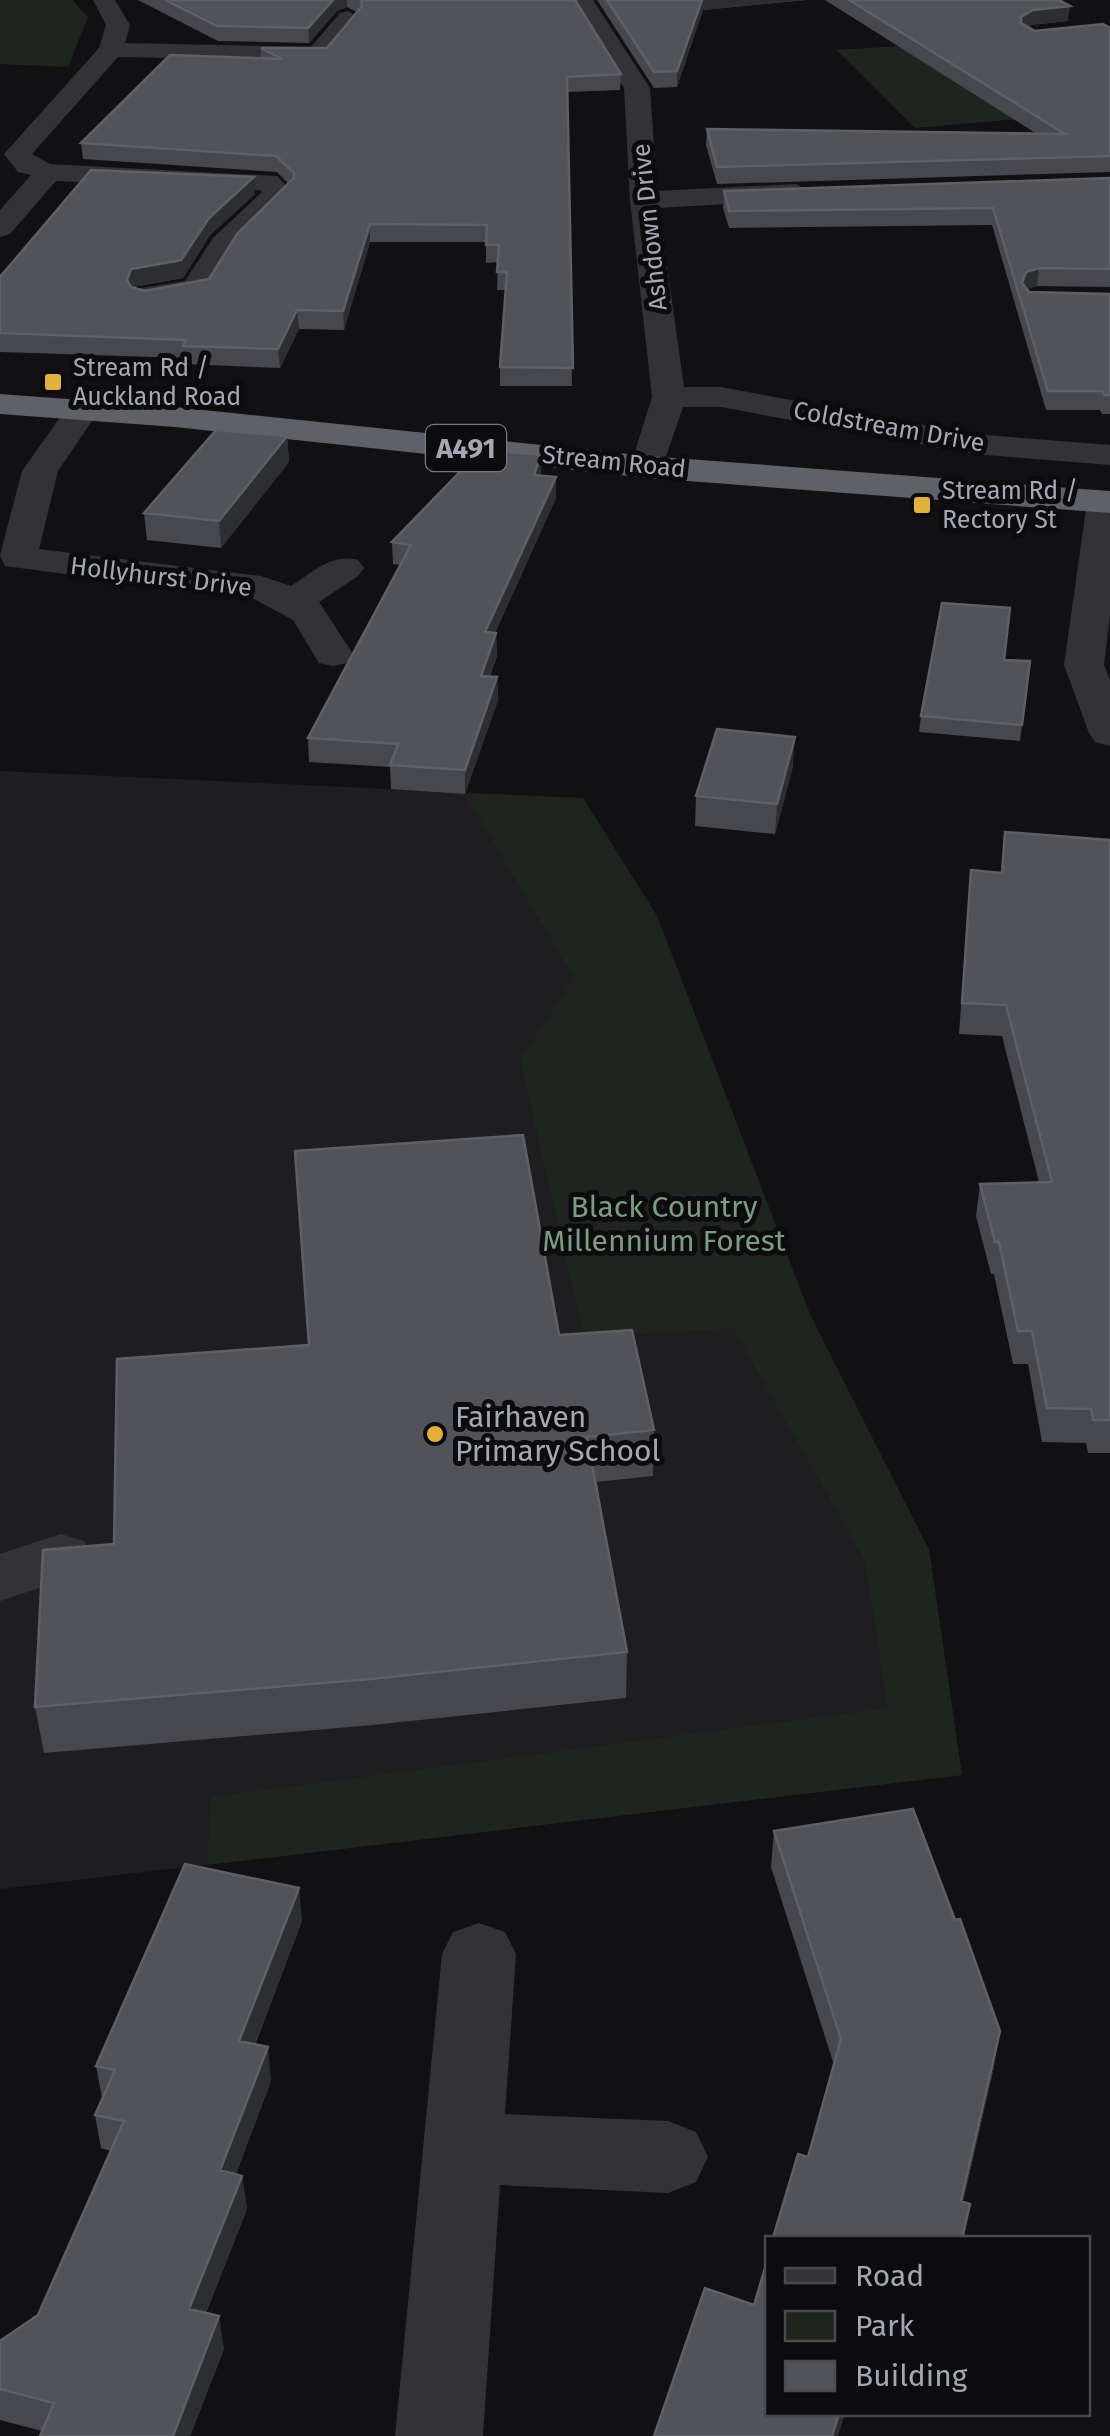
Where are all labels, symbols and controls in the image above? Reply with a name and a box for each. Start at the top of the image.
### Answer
street label: Ashdown Drive [626,142,674,312]
place label: Stream Rd / Auckland Road [73,353,241,412]
marker: Stream Rd / Auckland Road [42,371,64,393]
street label: Coldstream Drive [791,395,987,459]
road number: A491 [426,425,506,471]
street label: Stream Road [541,440,687,484]
place label: Stream Rd / Rectory St [942,476,1078,535]
marker: Stream Rd / Rectory St [911,494,933,516]
street label: Hollyhurst Drive [68,551,254,603]
park label: Black Country Millennium Forest [542,1189,786,1259]
place label: Fairhaven Primary School [455,1399,660,1469]
marker: Fairhaven Primary School [424,1423,446,1445]
legend [765,2236,1090,2416]
text: Road [855,2258,924,2294]
text: Park [855,2308,915,2344]
text: Building [855,2358,968,2394]

